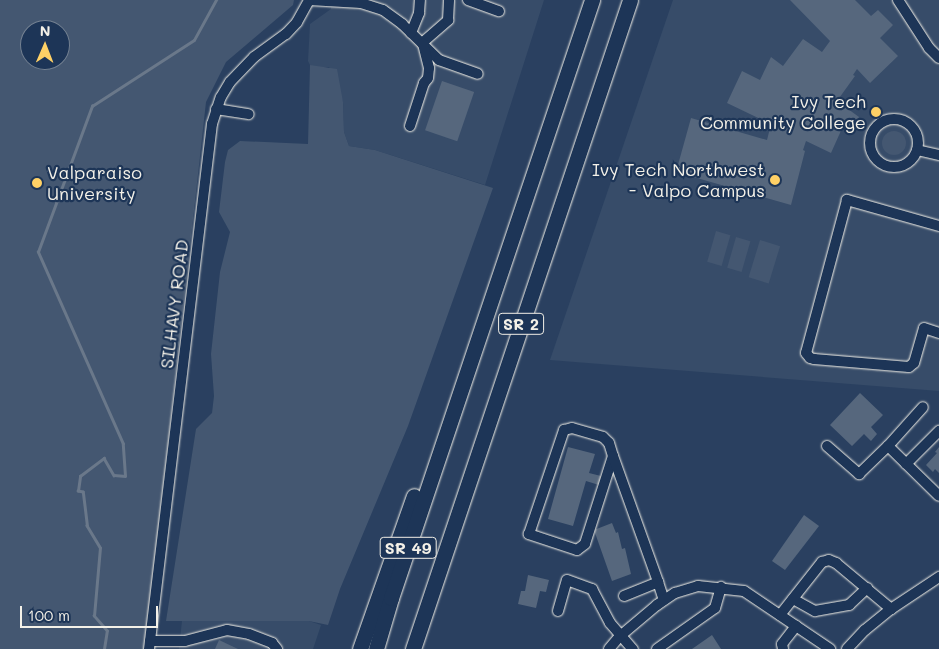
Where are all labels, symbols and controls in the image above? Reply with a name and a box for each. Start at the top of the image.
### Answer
north arrow [20,20,70,70]
text: N [40,21,51,40]
place label: Ivy Tech Community College [700,91,866,134]
marker: Ivy Tech Community College [870,106,882,118]
place label: Ivy Tech Northwest - Valpo Campus [592,159,765,202]
place label: Valparaiso University [47,162,142,204]
marker: Ivy Tech Northwest - Valpo Campus [769,174,781,186]
marker: Valparaiso University [31,177,43,189]
street label: SILHAVY ROAD [155,238,193,370]
road number: SR 2 [497,310,545,338]
road number: SR 49 [379,534,437,562]
scale bar [22,596,160,628]
text: 100 m [28,605,70,625]

